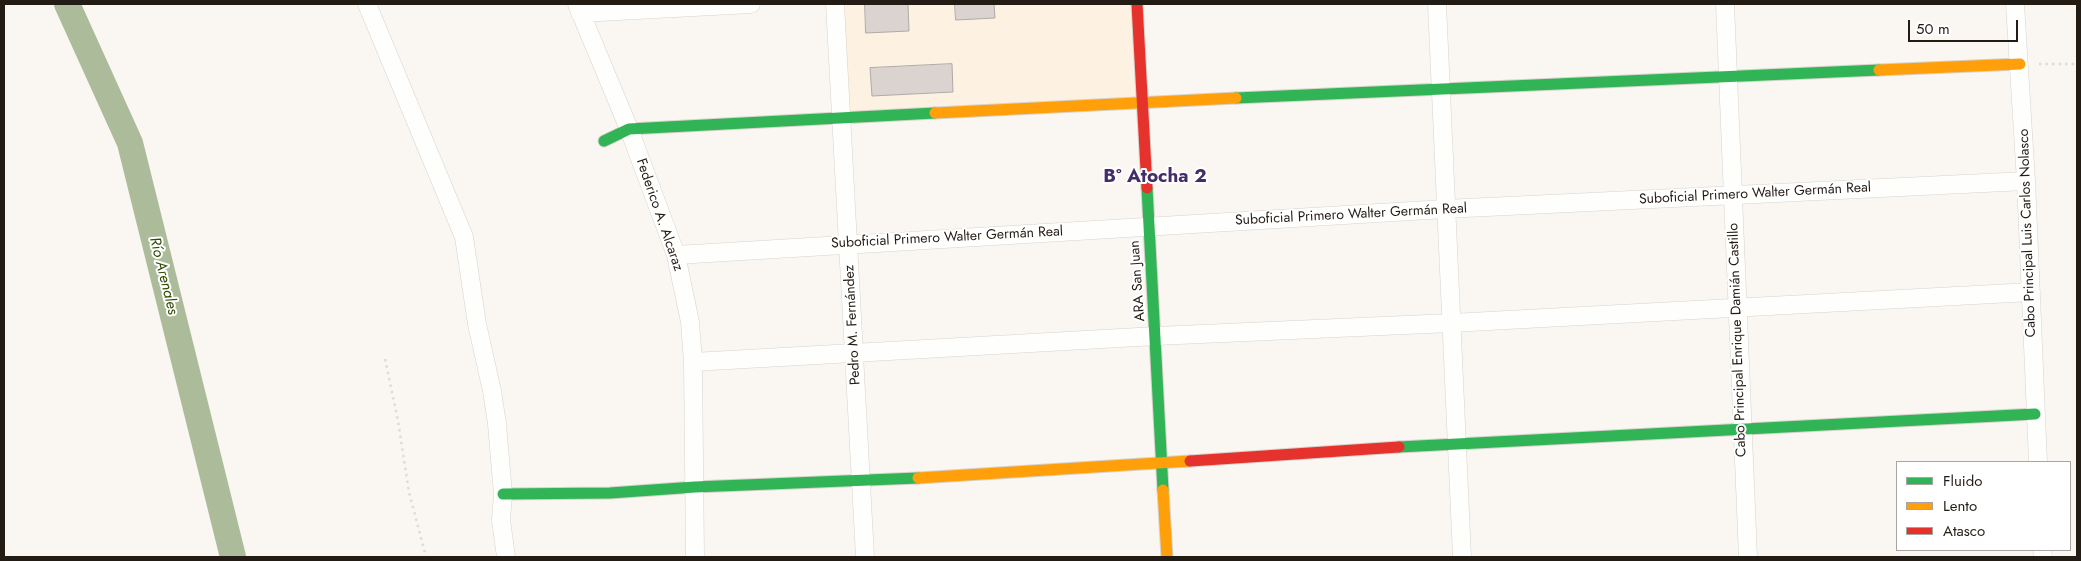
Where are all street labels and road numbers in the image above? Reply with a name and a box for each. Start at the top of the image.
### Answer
street label: Cabo Principal Luis Carlos Nolasco [2016,128,2040,338]
street label: Federico A. Alcaraz [632,157,686,273]
street label: Suboficial Primero Walter Germán Real [1639,180,1871,208]
street label: Suboficial Primero Walter Germán Real [1235,201,1467,229]
street label: Cabo Principal Enrique Damián Castillo [1726,223,1750,457]
street label: Suboficial Primero Walter Germán Real [831,224,1063,252]
street label: ARA San Juan [1127,240,1149,322]
street label: Pedro M. Fernández [841,265,865,385]

